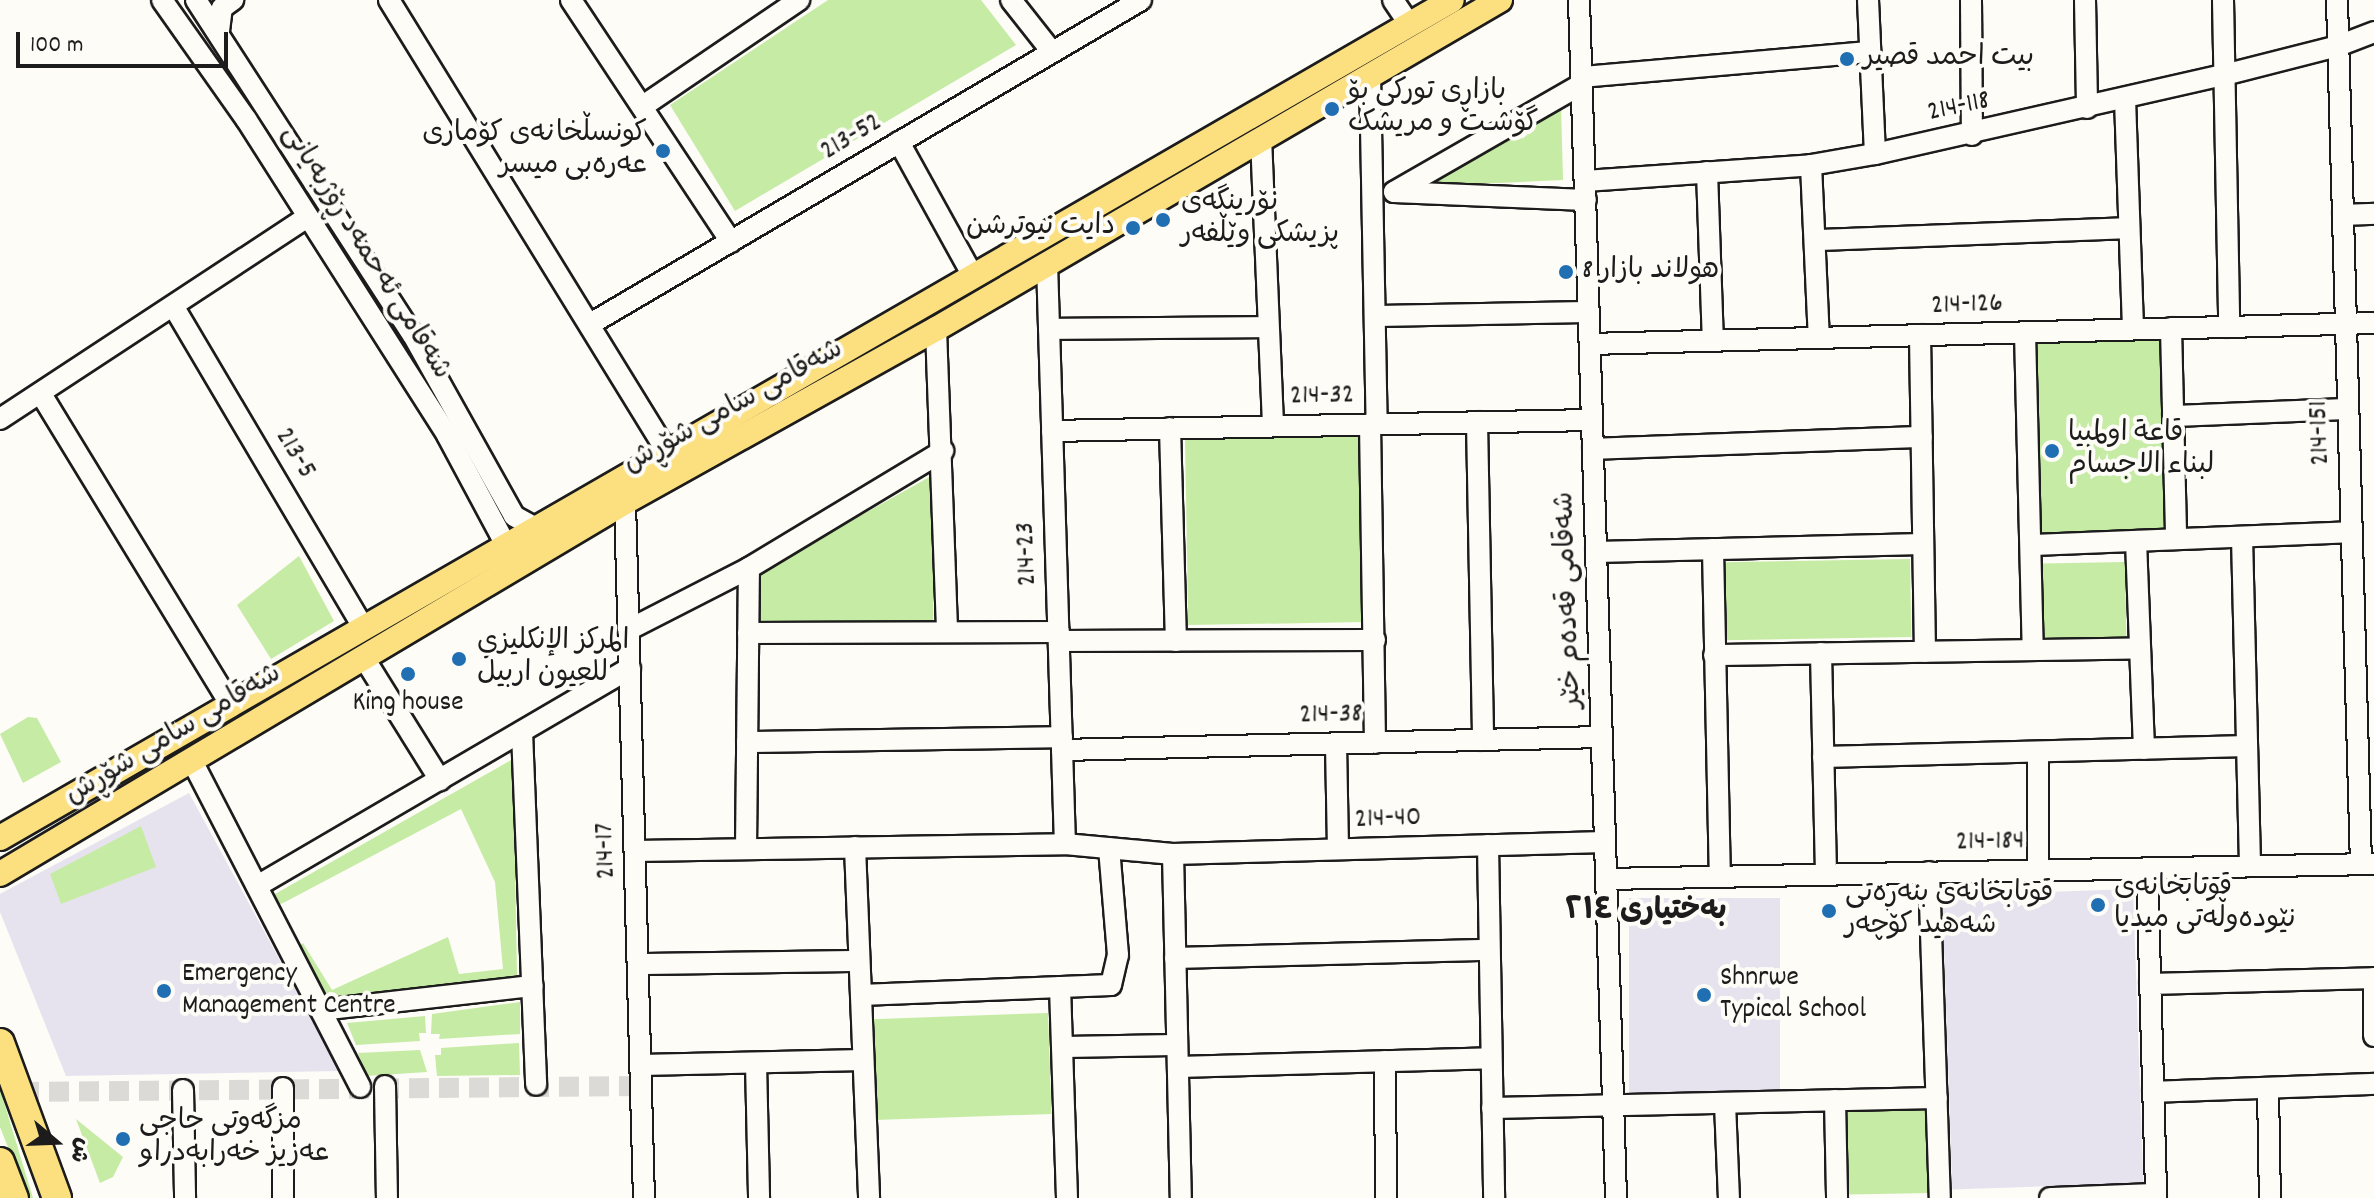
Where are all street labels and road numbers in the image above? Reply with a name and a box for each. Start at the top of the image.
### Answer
street label: 214-118 [1925,85,1993,131]
street label: 213-52 [815,107,889,169]
street label: شەقامی ئەحمەد ڕۆژبەیانی [273,120,457,386]
street label: 214-126 [1931,288,2003,324]
street label: شەقامی سامی شۆڕش [618,334,850,482]
street label: 214-32 [1290,380,1354,414]
street label: 214-151 [2303,400,2339,466]
street label: 213-5 [266,422,322,486]
street label: شەقامی قەدەم خێر [1549,491,1591,709]
street label: 214-23 [1010,521,1046,587]
street label: شەقامی سامی شۆڕش [60,658,288,814]
street label: 214-38 [1299,699,1363,733]
street label: 214-40 [1354,802,1422,838]
street label: 214-17 [589,822,625,880]
street label: 214-184 [1955,826,2025,860]

